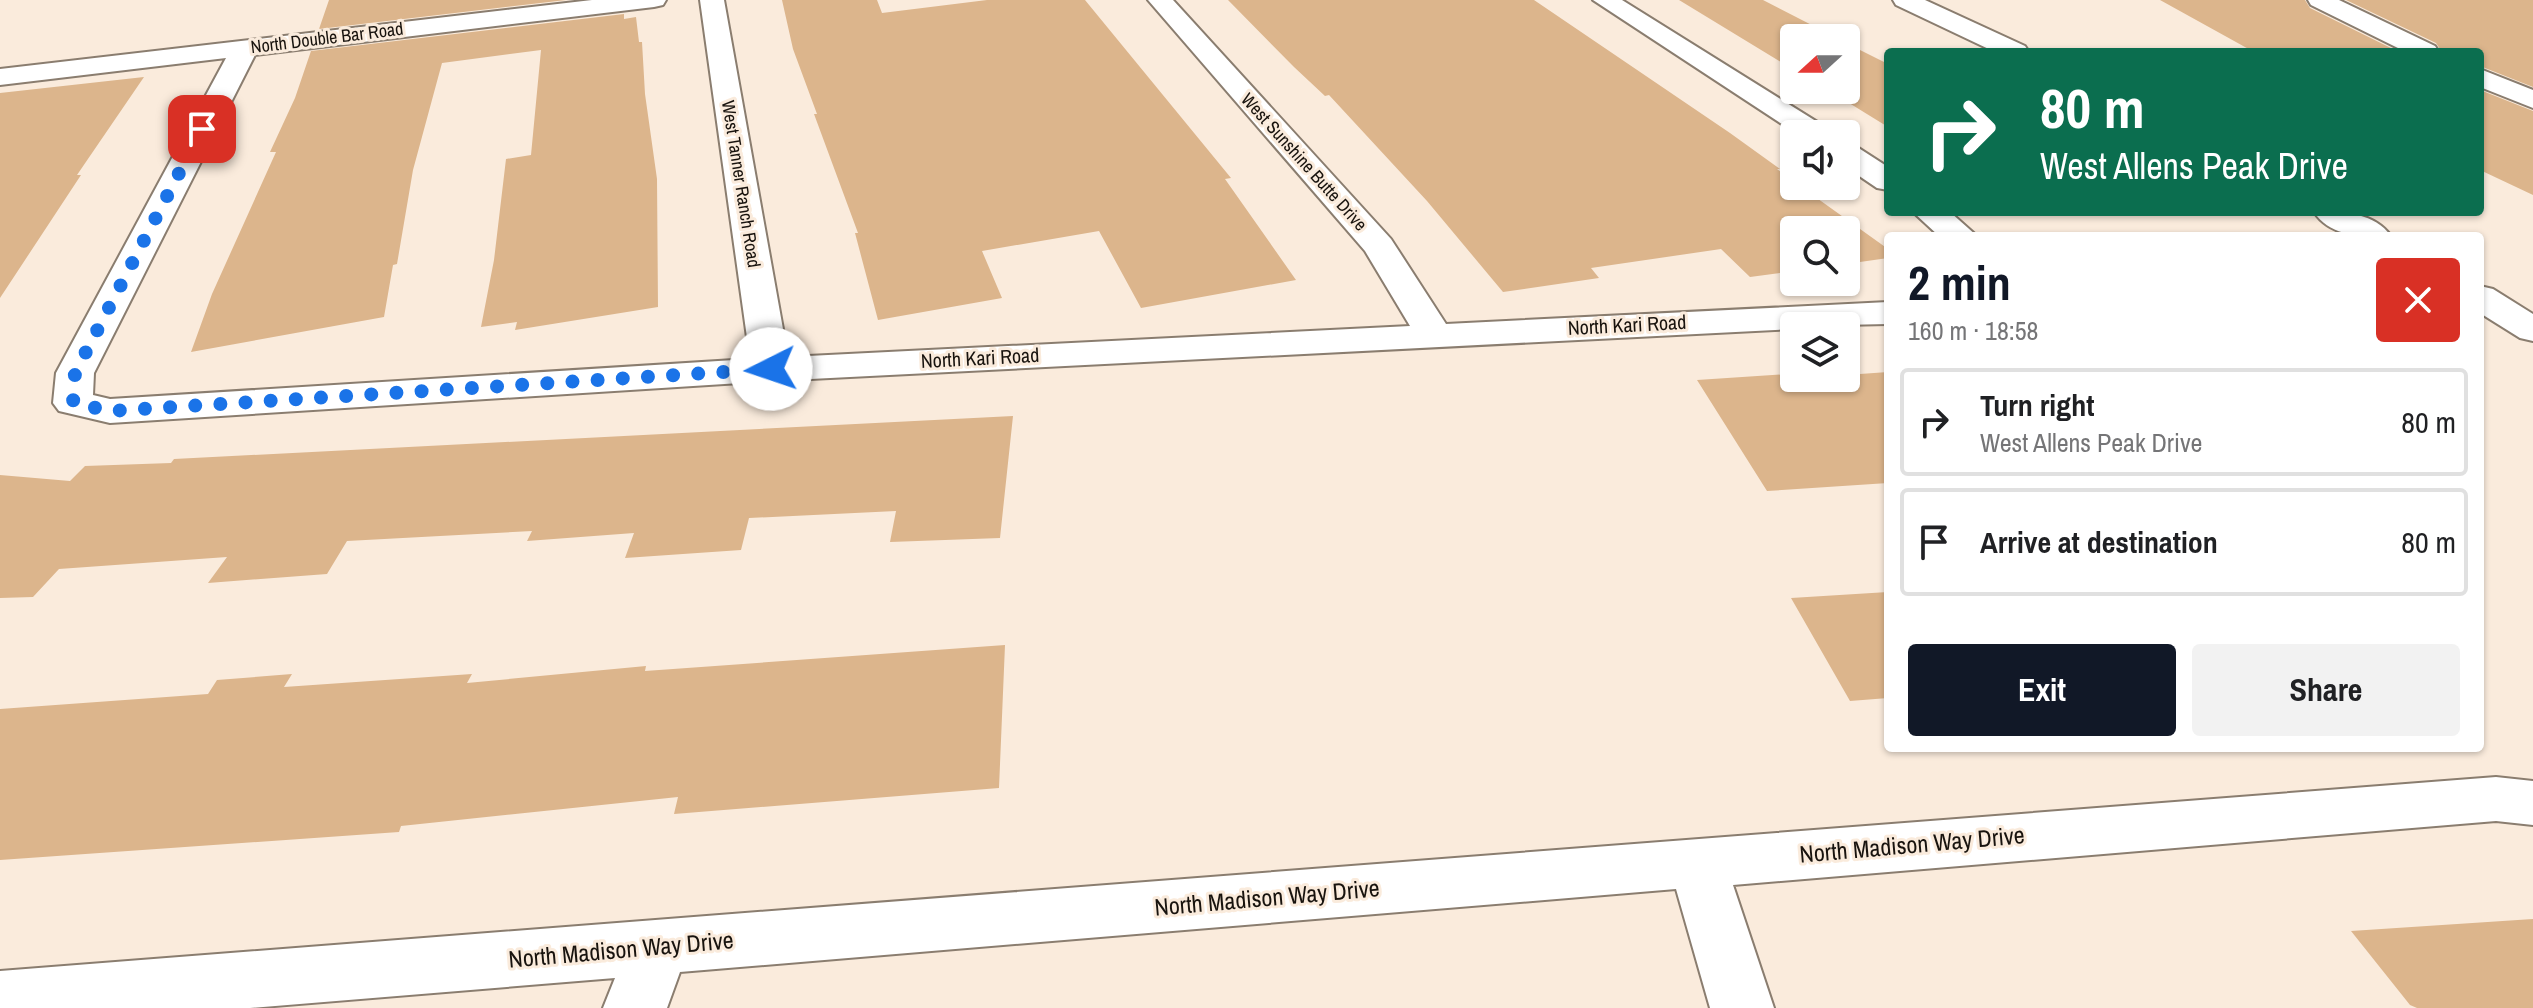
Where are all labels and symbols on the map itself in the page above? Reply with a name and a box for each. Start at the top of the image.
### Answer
street label: North Double Bar Road [249,16,405,59]
north arrow [1780,24,1860,104]
street label: West Sunshine Butte Drive [1236,87,1373,236]
pin [168,95,236,163]
street label: West Tanner Ranch Road [716,99,767,269]
street label: North Kari Road [1567,308,1687,341]
position arrow [729,327,813,411]
street label: North Kari Road [920,341,1040,374]
street label: North Madison Way Drive [1798,818,2026,870]
street label: North Madison Way Drive [1153,871,1381,923]
street label: North Madison Way Drive [507,923,735,975]

